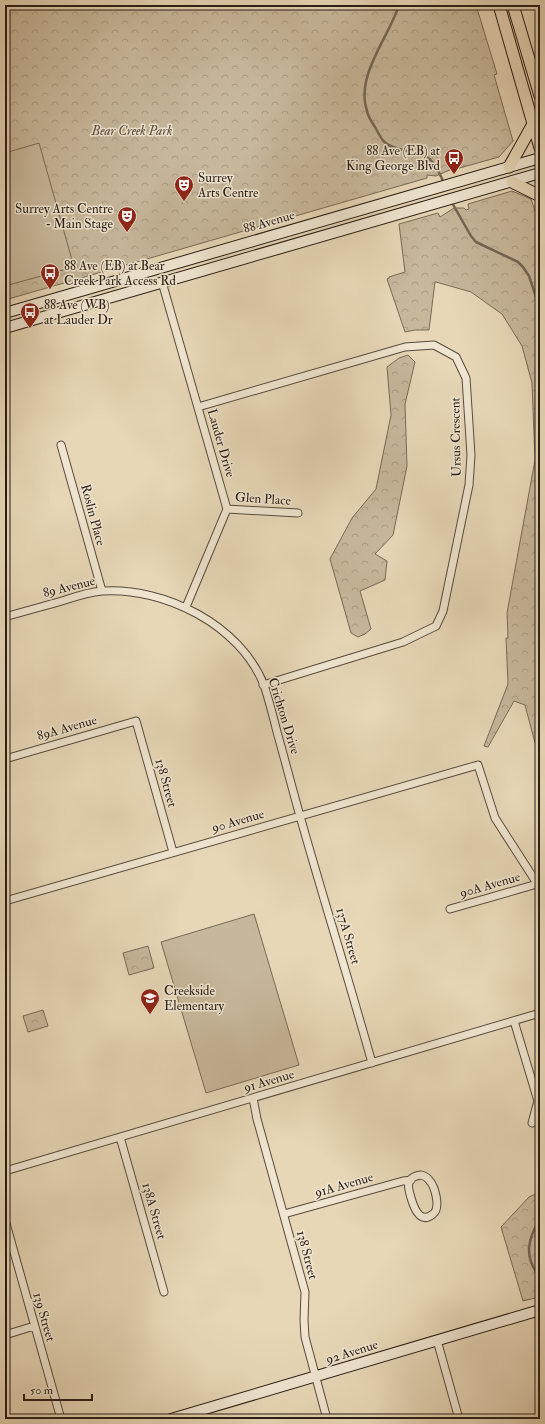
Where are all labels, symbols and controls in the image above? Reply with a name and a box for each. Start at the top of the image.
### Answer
park label: Bear Creek Park [91,123,172,139]
place label: 88 Ave (EB) at King George Blvd [346,143,441,174]
bus stop icon: 88 Ave (EB) at King George Blvd [443,147,465,175]
place label: Surrey Arts Centre [197,170,259,201]
theatre icon: Surrey Arts Centre [173,174,195,202]
place label: Surrey Arts Centre - Main Stage [15,201,114,232]
theatre icon: Surrey Arts Centre - Main Stage [116,205,138,233]
street label: 88 Avenue [242,207,297,237]
place label: 88 Ave (EB) at Bear Creek Park Access Rd [64,258,176,289]
bus stop icon: 88 Ave (EB) at Bear Creek Park Access Rd [39,262,61,290]
place label: 88 Ave (WB) at Lauder Dr [44,297,113,328]
bus stop icon: 88 Ave (WB) at Lauder Dr [19,301,41,329]
street label: Ursus Crescent [447,397,465,477]
street label: Lauder Drive [204,407,239,480]
street label: Roslin Place [77,482,109,548]
street label: Glen Place [234,489,292,509]
street label: 89 Avenue [41,573,97,601]
street label: Crichton Drive [265,676,303,757]
street label: 89A Avenue [35,712,99,744]
street label: 138 Street [151,757,181,809]
street label: 90 Avenue [209,806,267,836]
street label: 90A Avenue [457,869,523,902]
street label: 137A Street [332,906,364,966]
place label: Creekside Elementary [164,983,225,1015]
school or university icon: Creekside Elementary [139,987,161,1015]
street label: 91 Avenue [241,1066,297,1096]
street label: 91A Avenue [312,1169,376,1201]
street label: 138A Street [138,1181,170,1241]
street label: 138 Street [293,1229,321,1281]
street label: 139 Street [29,1291,59,1343]
street label: 92 Avenue [323,1336,381,1368]
scale bar [24,1376,92,1402]
text: 50 m [30,1383,54,1398]

